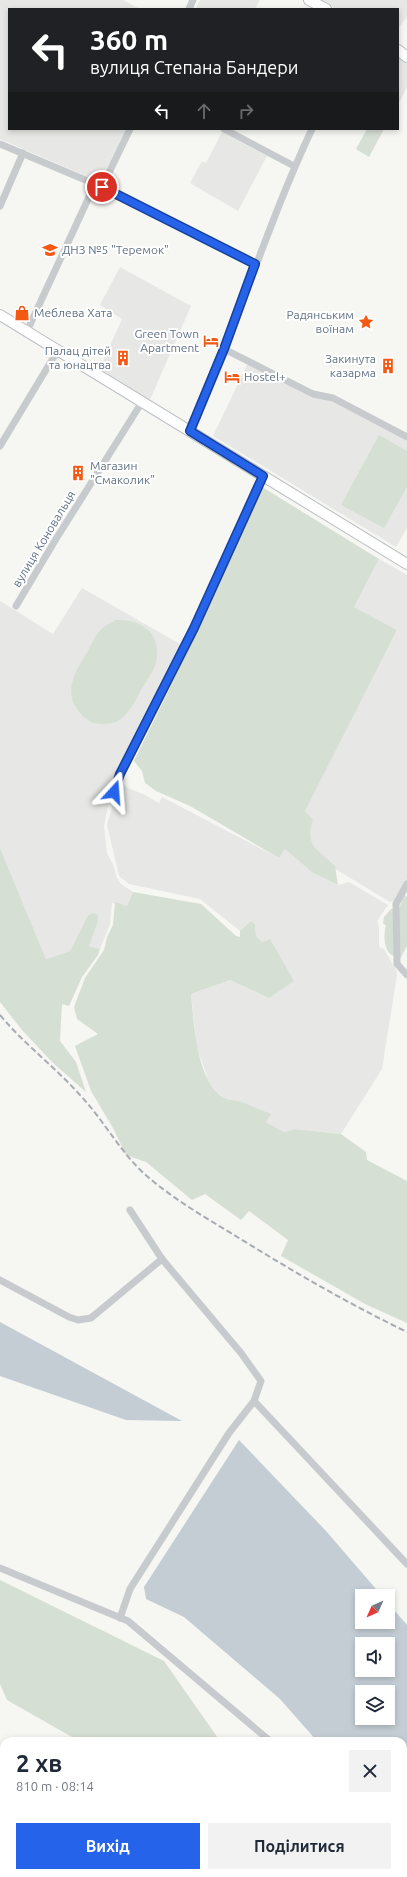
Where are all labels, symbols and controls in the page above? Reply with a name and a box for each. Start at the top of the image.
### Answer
icon: left [24,24,76,76]
text: 360 m [90,24,168,55]
text: вулиця Степана Бандери [90,57,298,77]
icon: left [151,100,173,122]
icon: ahead [193,100,215,122]
icon: right [235,100,257,122]
pin [85,170,119,204]
icon: arrive [91,176,113,198]
school or university icon: ДНЗ №5 "Теремок" [41,241,59,259]
place label: ДНЗ №5 "Теремок" [62,243,169,256]
shop icon: Меблева Хата [13,304,31,322]
place label: Меблева Хата [34,306,112,319]
place label: Радянським воїнам [286,308,354,335]
place icon: Радянським воїнам [357,313,375,331]
place label: Green Town Apartment [134,327,199,354]
hotel icon: Green Town Apartment [202,332,220,350]
place label: Палац дітей та юнацтва [45,344,111,371]
building icon: Палац дітей та юнацтва [114,349,132,367]
place label: Закинута казарма [325,352,376,379]
building icon: Закинута казарма [379,357,397,375]
hotel icon: Hostel+ [223,368,241,386]
place label: Hostel+ [244,370,286,383]
place label: Магазин "Смаколик" [90,459,155,486]
building icon: Магазин "Смаколик" [69,464,87,482]
street label: вулиця Коновальця [10,488,78,589]
position arrow [93,771,135,813]
north arrow [355,1589,395,1629]
map controls [355,1589,395,1725]
button: sound [355,1637,395,1677]
button: layers [355,1685,395,1725]
text: 2 хв [16,1750,62,1777]
button: close [349,1750,391,1792]
text: 810 m · 08:14 [16,1779,94,1793]
button: Вихід [16,1823,200,1869]
button: Поділитися [208,1823,391,1869]

